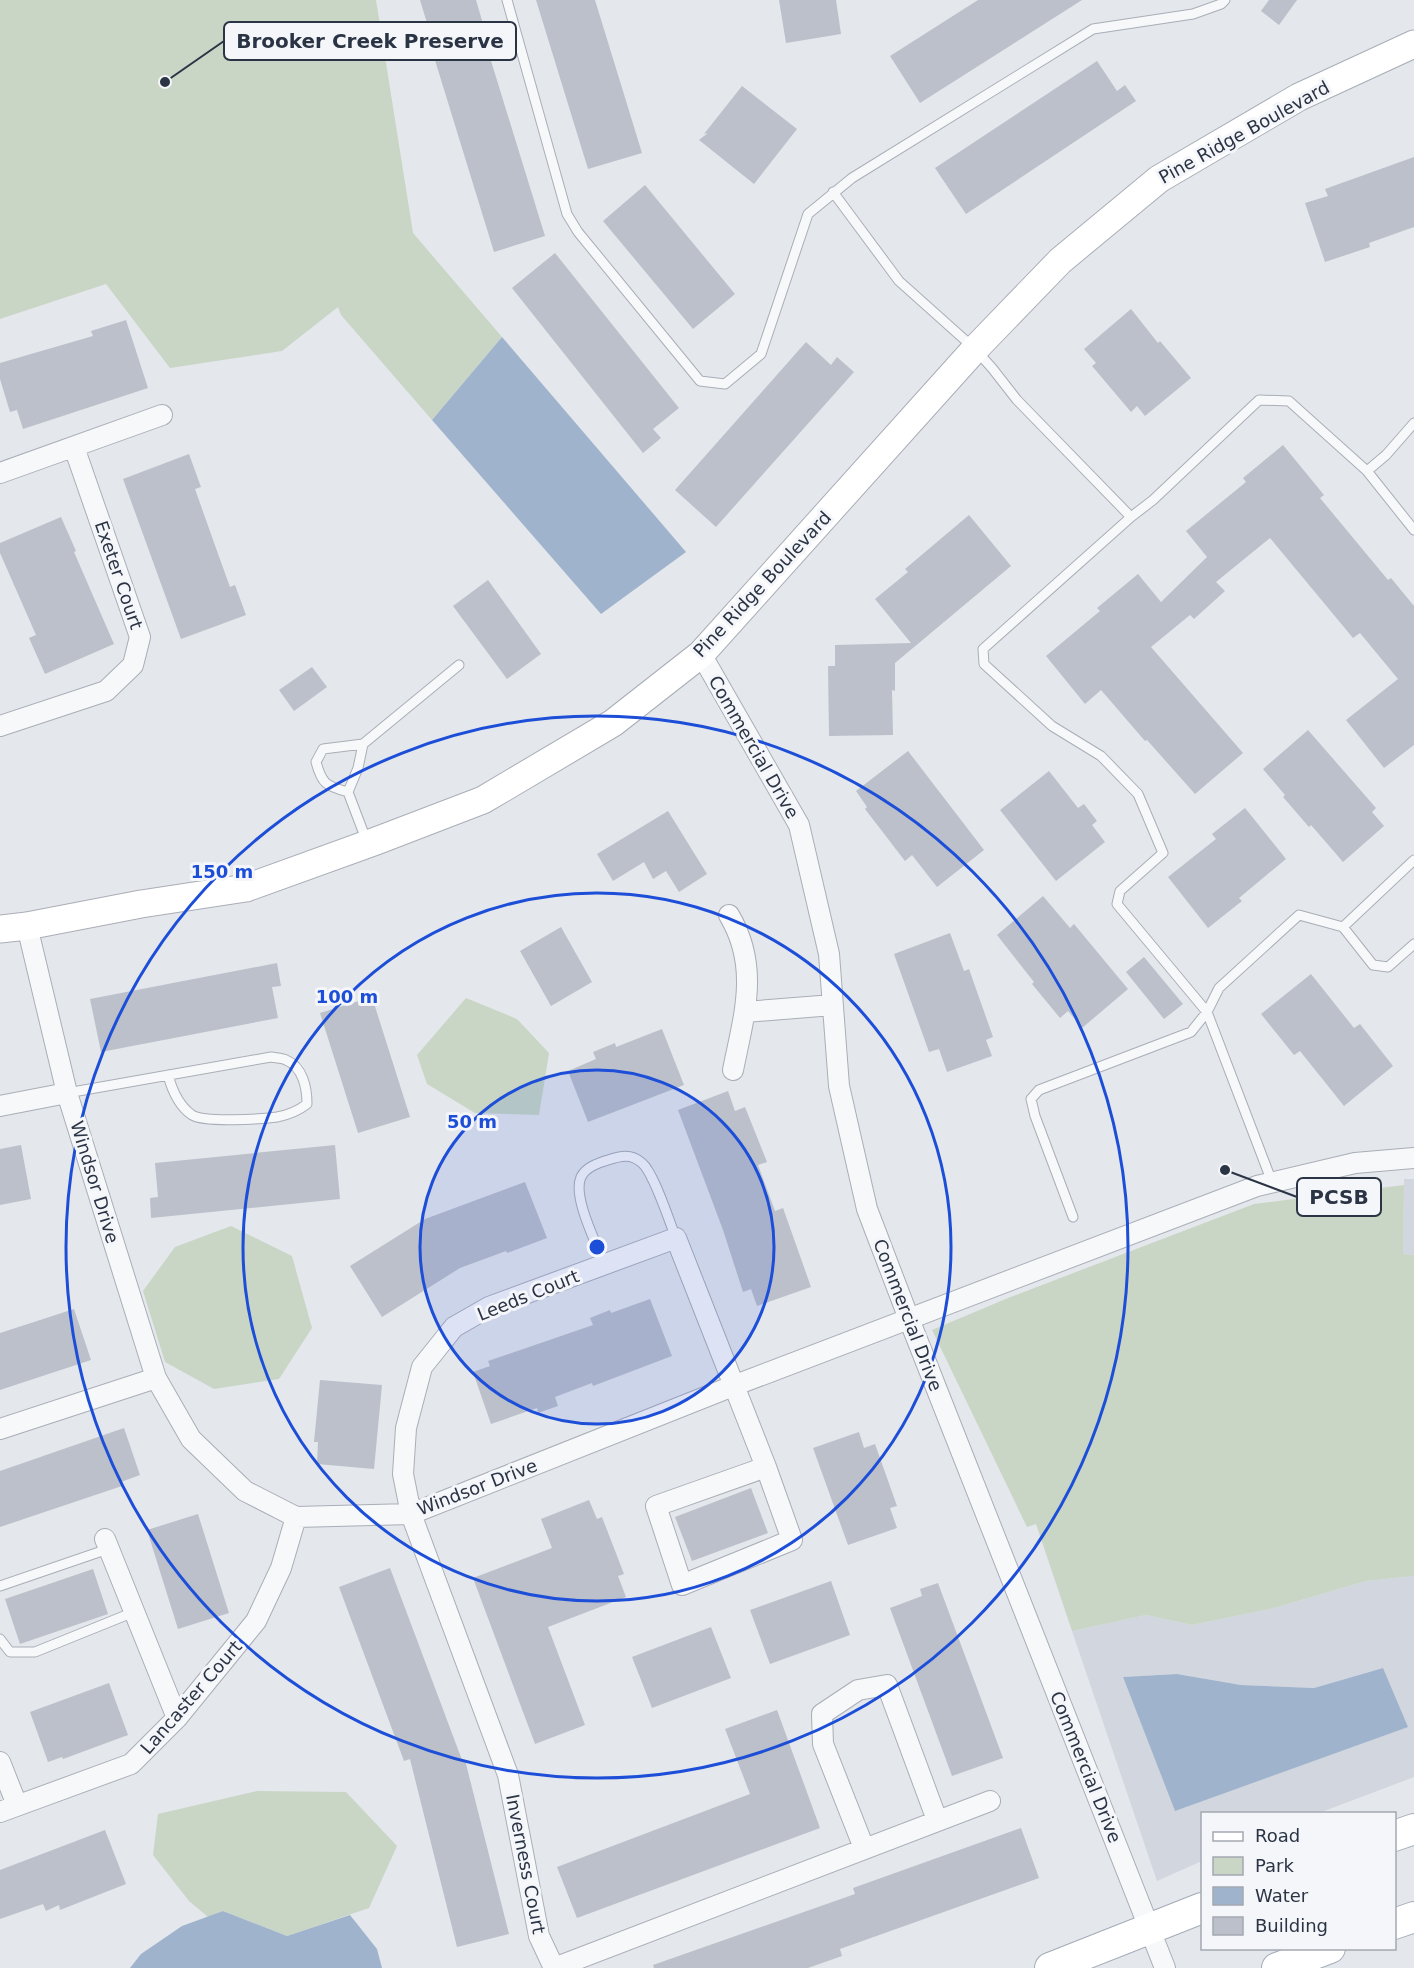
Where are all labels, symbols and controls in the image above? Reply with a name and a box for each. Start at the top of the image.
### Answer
callout: Brooker Creek Preserve [224,22,516,60]
text: Brooker Creek Preserve [236,29,504,53]
street label: Pine Ridge Boulevard [1155,76,1333,188]
street label: Pine Ridge Boulevard [689,507,835,661]
street label: Exeter Court [91,518,147,632]
street label: Commercial Drive [705,672,803,822]
text: 150 m [191,861,253,882]
text: 100 m [316,986,378,1007]
text: 50 m [447,1111,497,1132]
street label: Windsor Drive [66,1118,124,1246]
callout: PCSB [1297,1178,1381,1216]
text: PCSB [1309,1185,1369,1209]
street label: Commercial Drive [869,1236,947,1394]
centre of rings [587,1237,607,1257]
street label: Leeds Court [474,1265,582,1325]
street label: Windsor Drive [414,1454,540,1520]
street label: Lancaster Court [136,1636,246,1758]
street label: Commercial Drive [1046,1688,1126,1846]
street label: Inverness Court [502,1792,550,1936]
legend [1201,1812,1396,1950]
text: Road [1255,1825,1300,1846]
text: Park [1255,1855,1294,1876]
text: Water [1255,1885,1309,1906]
text: Building [1255,1915,1328,1936]

